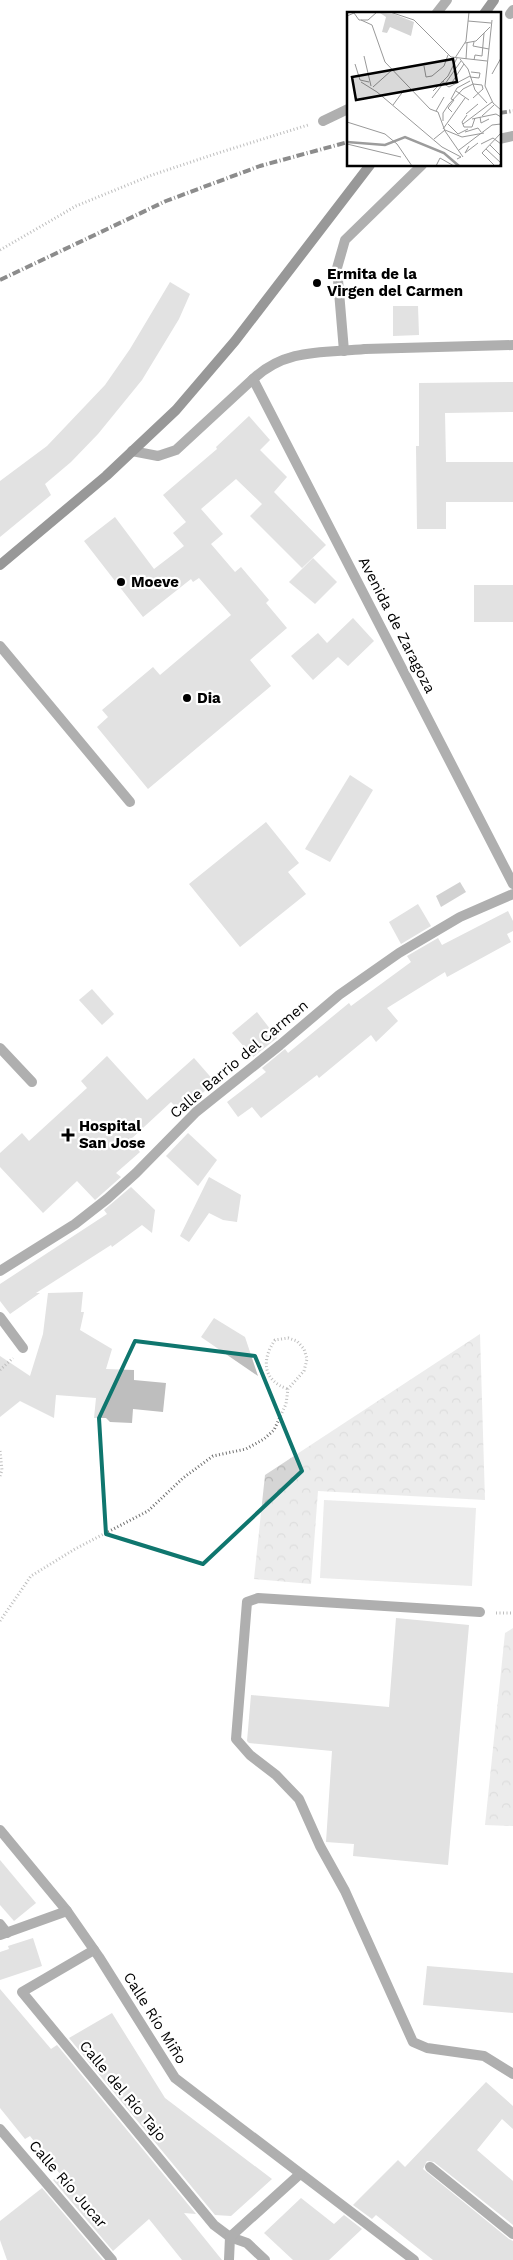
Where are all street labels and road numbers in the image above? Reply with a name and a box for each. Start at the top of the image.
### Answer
street label: Avenida de Zaragoza [355,554,439,697]
street label: Calle Barrio del Carmen [166,996,312,1122]
street label: Calle Río Miño [120,1969,190,2067]
street label: Calle del Río Tajo [76,2037,170,2145]
street label: Calle Río Jucar [25,2137,111,2231]

